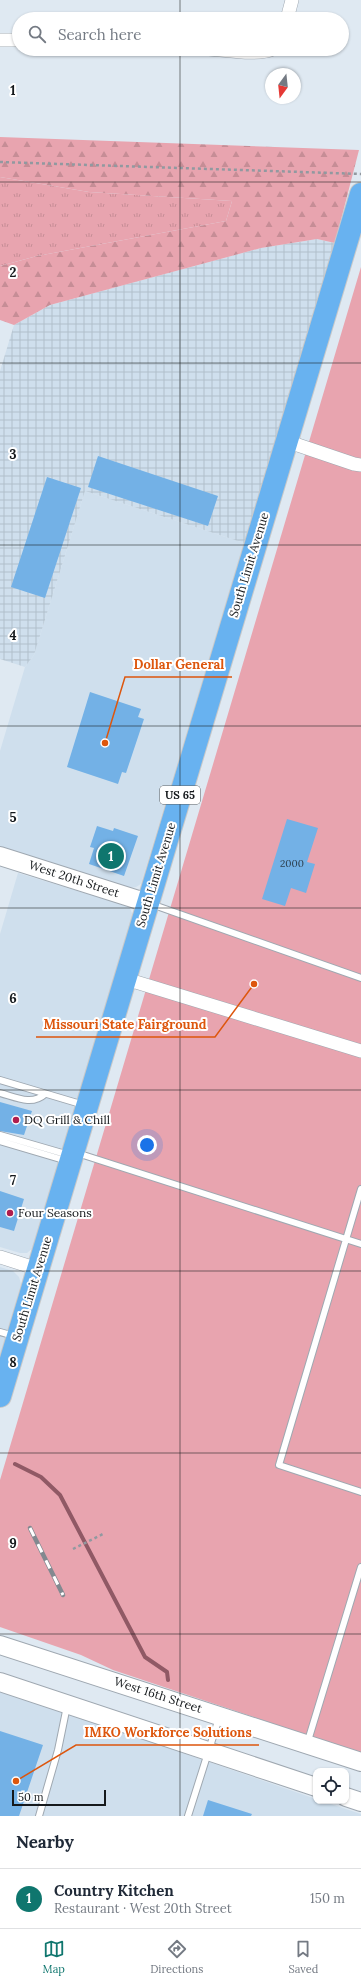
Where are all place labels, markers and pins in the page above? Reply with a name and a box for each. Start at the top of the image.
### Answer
callout: Dollar General [125,652,232,677]
pin: 1 [98,841,124,871]
callout: Missouri State Fairground [36,1012,215,1037]
place label: DQ Grill & Chill [24,1112,110,1127]
marker: DQ Grill & Chill [11,1115,21,1125]
place label: Four Seasons [18,1205,92,1220]
marker: Four Seasons [5,1208,15,1218]
callout: IMKO Workforce Solutions [76,1720,259,1745]

